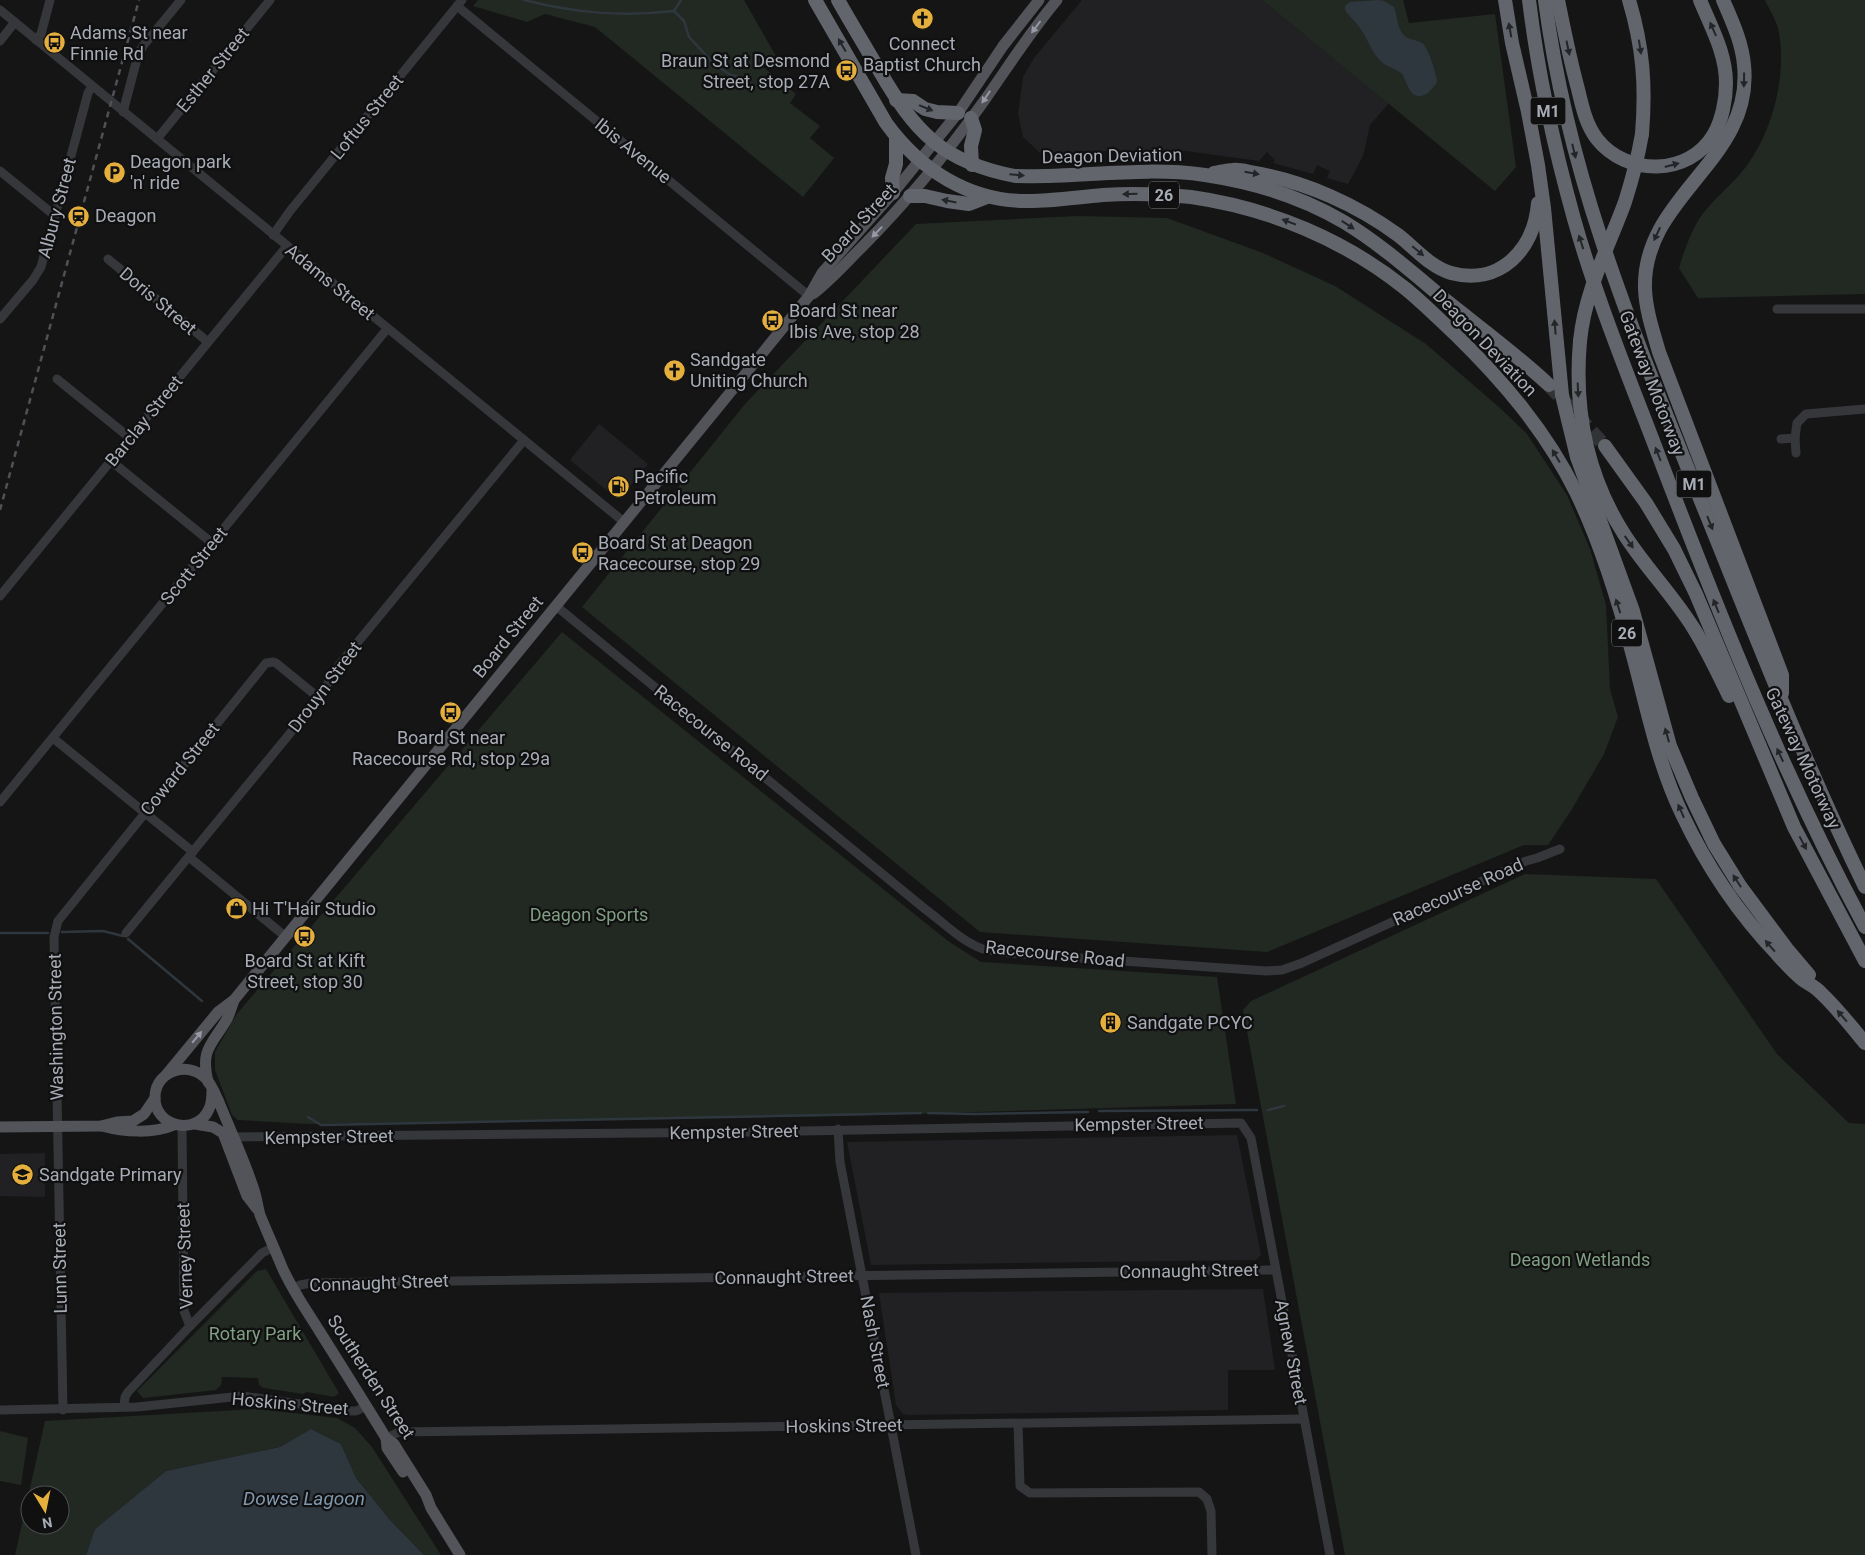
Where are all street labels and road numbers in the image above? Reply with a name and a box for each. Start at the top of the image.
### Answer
street label: Esther Street [172,23,253,116]
street label: Loftus Street [326,70,407,163]
road number: M1 [1530,98,1566,124]
street label: Ibis Avenue [591,114,676,188]
street label: Deagon Deviation [1042,144,1182,167]
street label: Albury Street [33,155,80,260]
street label: Board Street [817,179,900,266]
road number: 26 [1149,182,1179,208]
street label: Adams Street [281,239,379,324]
street label: Doris Street [116,262,201,339]
street label: Deagon Deviation [1429,285,1542,400]
street label: Gateway Motorway [1615,307,1690,459]
street label: Barclay Street [101,371,187,470]
road number: M1 [1676,470,1712,498]
street label: Scott Street [156,522,231,609]
street label: Board Street [468,591,547,682]
road number: 26 [1612,620,1642,646]
street label: Drouyn Street [284,637,366,736]
street label: Racecourse Road [650,680,772,785]
street label: Gateway Motorway [1761,684,1846,832]
street label: Coward Street [136,718,224,819]
street label: Racecourse Road [1389,853,1526,930]
street label: Racecourse Road [984,936,1126,971]
street label: Washington Street [44,953,67,1101]
street label: Kempster Street [1074,1112,1204,1135]
street label: Kempster Street [669,1120,799,1143]
street label: Kempster Street [264,1125,394,1148]
street label: Verney Street [172,1202,197,1310]
street label: Lunn Street [48,1222,71,1314]
street label: Connaught Street [1119,1259,1259,1282]
street label: Connaught Street [714,1265,854,1288]
street label: Connaught Street [309,1270,449,1295]
street label: Nash Street [856,1294,895,1390]
street label: Agnew Street [1271,1297,1312,1406]
street label: Southerden Street [323,1311,419,1443]
street label: Hoskins Street [231,1388,349,1419]
street label: Hoskins Street [785,1414,903,1437]

